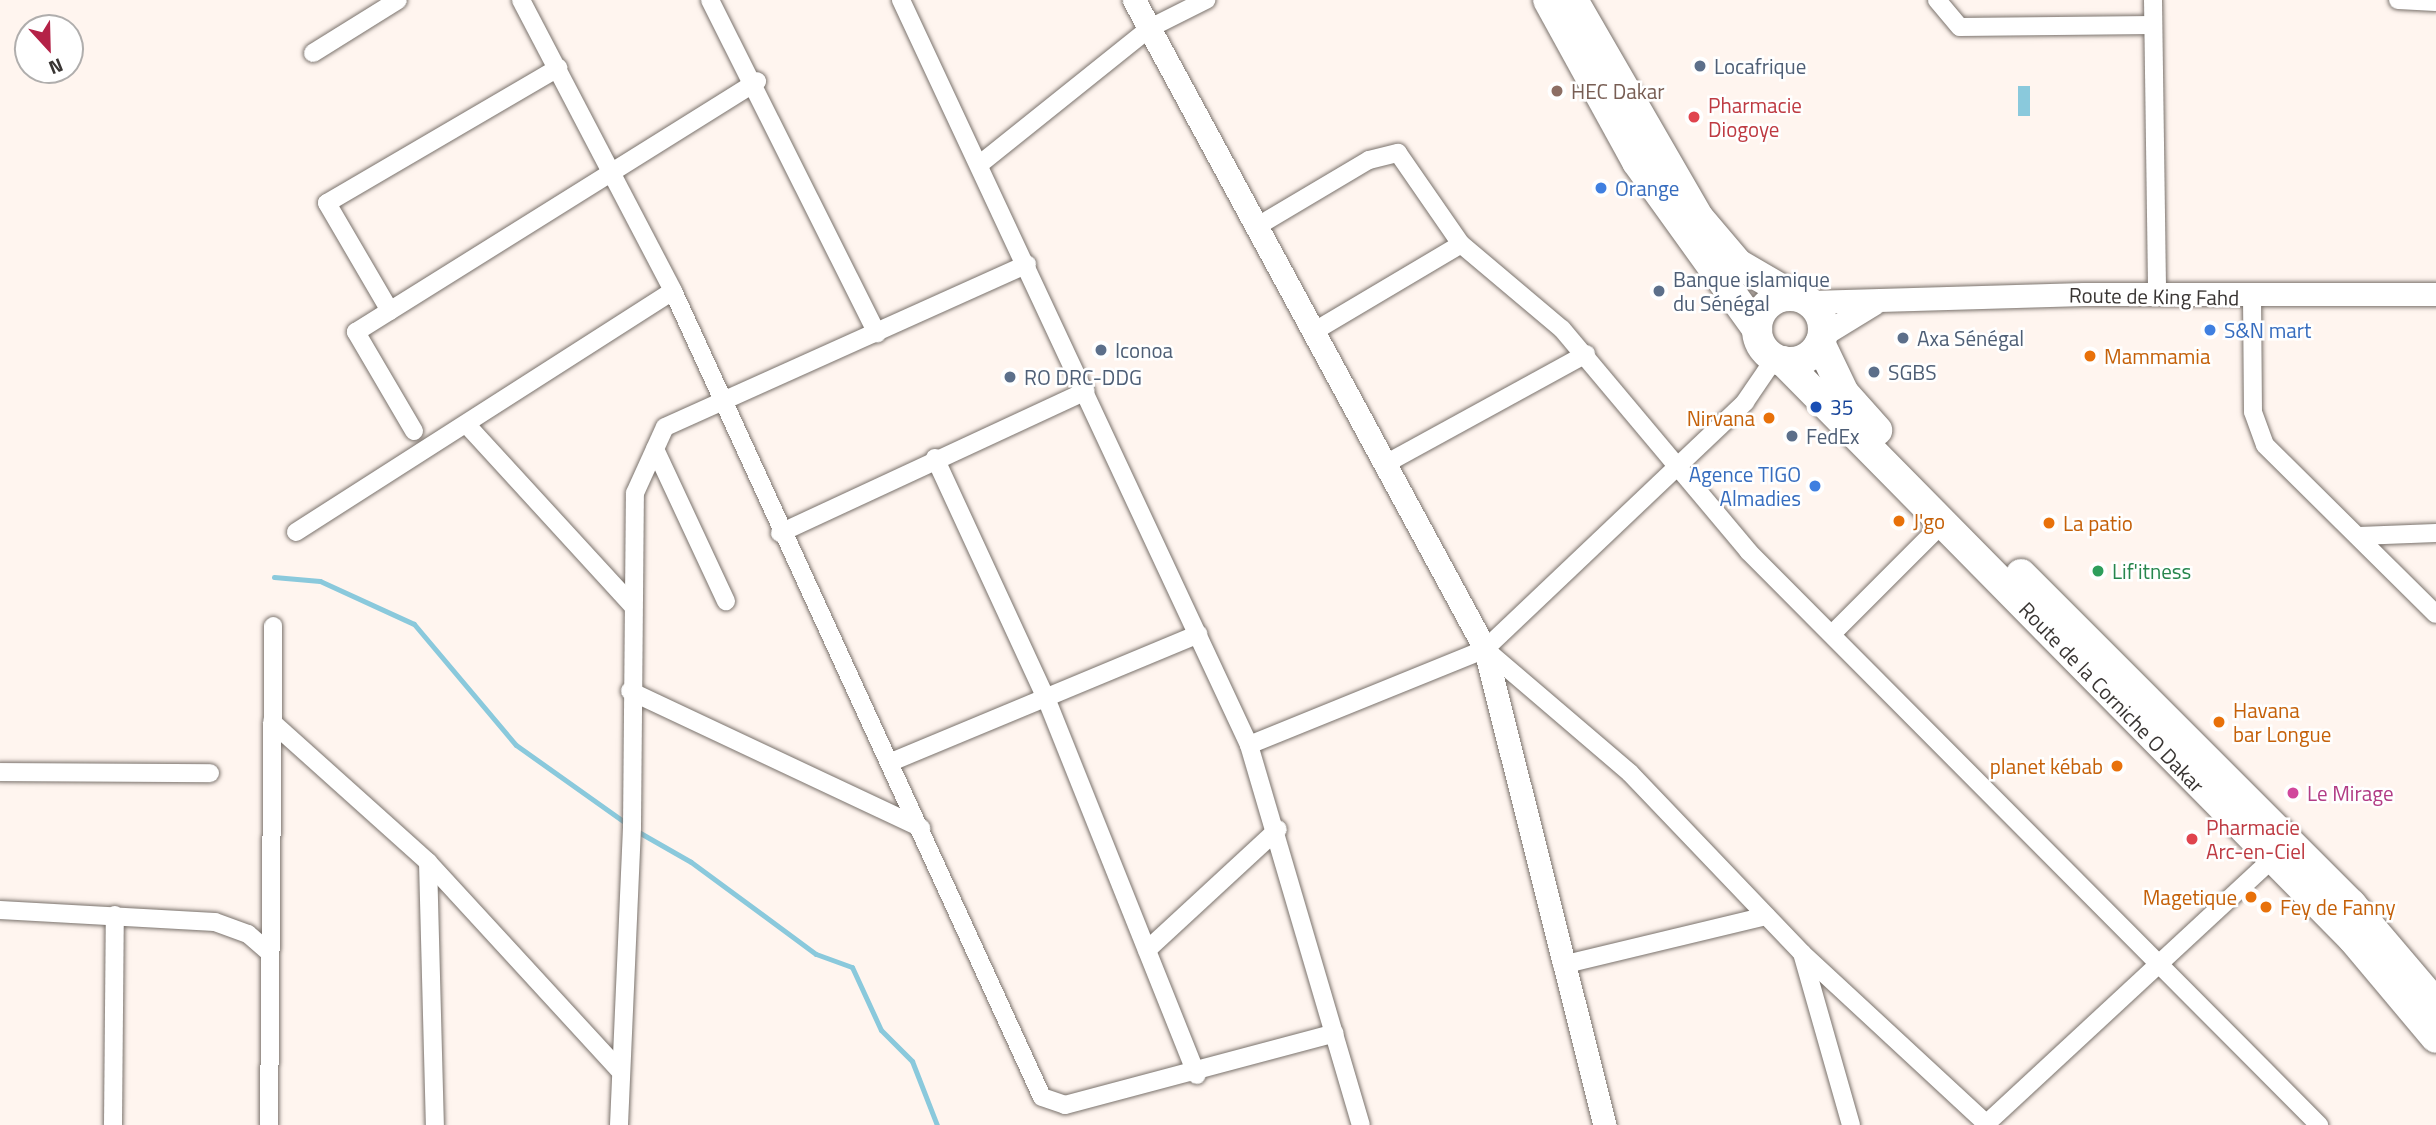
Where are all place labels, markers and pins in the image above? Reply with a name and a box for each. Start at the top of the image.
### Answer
place label: Locafrique [1714,53,1806,79]
marker: Locafrique [1692,58,1708,74]
place label: HEC Dakar [1571,78,1665,104]
marker: HEC Dakar [1549,83,1565,99]
place label: Pharmacie Diogoye [1708,92,1802,142]
marker: Pharmacie Diogoye [1686,109,1702,125]
place label: Orange [1615,175,1679,201]
marker: Orange [1593,180,1609,196]
place label: Banque islamique du Sénégal [1673,266,1830,316]
marker: Banque islamique du Sénégal [1651,283,1667,299]
place label: S&N mart [2224,317,2311,343]
marker: S&N mart [2202,322,2218,338]
place label: Axa Sénégal [1917,325,2024,351]
marker: Axa Sénégal [1895,330,1911,346]
place label: Iconoa [1115,337,1173,363]
marker: Iconoa [1093,342,1109,358]
place label: Mammamia [2104,343,2210,369]
marker: Mammamia [2082,348,2098,364]
place label: SGBS [1888,359,1937,385]
place label: RO DRC-DDG [1024,364,1142,390]
marker: SGBS [1866,364,1882,380]
marker: RO DRC-DDG [1002,369,1018,385]
place label: 35 [1830,394,1854,420]
marker: 35 [1808,399,1824,415]
place label: Nirvana [1687,405,1755,431]
marker: Nirvana [1761,410,1777,426]
place label: FedEx [1806,423,1859,449]
marker: FedEx [1784,428,1800,444]
place label: Agence TIGO Almadies [1689,461,1801,511]
marker: Agence TIGO Almadies [1807,478,1823,494]
place label: J'go [1913,508,1945,534]
place label: La patio [2063,510,2133,536]
marker: J'go [1891,513,1907,529]
marker: La patio [2041,515,2057,531]
place label: Lif'itness [2112,558,2191,584]
marker: Lif'itness [2090,563,2106,579]
place label: Havana bar Longue [2233,697,2331,747]
marker: Havana bar Longue [2211,714,2227,730]
place label: planet kébab [1990,753,2103,779]
marker: planet kébab [2109,758,2125,774]
place label: Le Mirage [2307,780,2394,806]
marker: Le Mirage [2285,785,2301,801]
place label: Pharmacie Arc-en-Ciel [2206,814,2306,864]
marker: Pharmacie Arc-en-Ciel [2184,831,2200,847]
place label: Magetique [2143,884,2237,910]
marker: Magetique [2243,889,2259,905]
place label: Fey de Fanny [2280,894,2396,920]
marker: Fey de Fanny [2258,899,2274,915]

